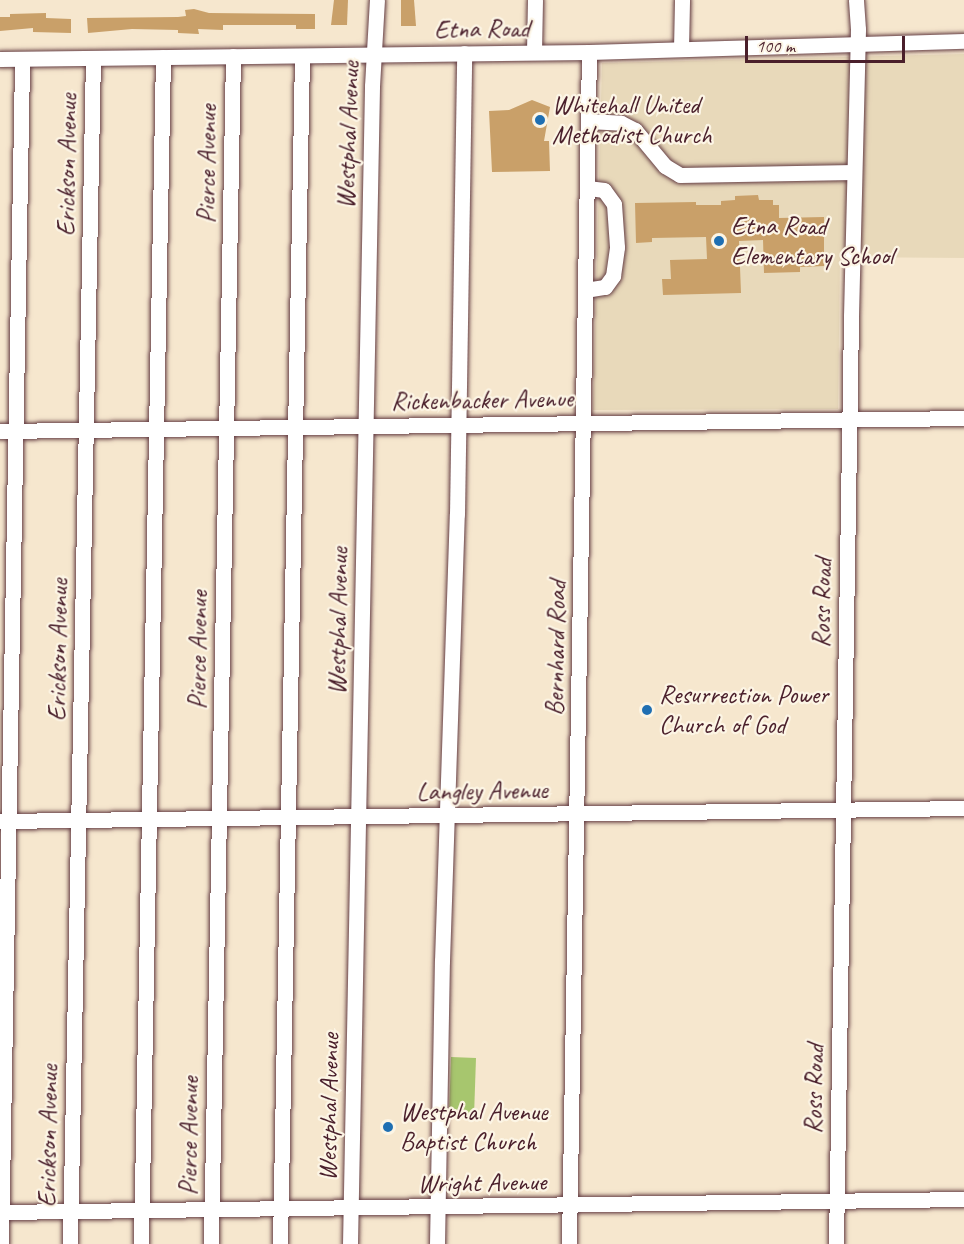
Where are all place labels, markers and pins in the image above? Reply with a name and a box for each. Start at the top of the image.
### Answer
place label: Whitehall United Methodist Church [552,89,713,150]
marker: Whitehall United Methodist Church [533,113,547,127]
place label: Etna Road Elementary School [731,210,893,272]
marker: Etna Road Elementary School [712,234,726,248]
place label: Resurrection Power Church of God [659,679,828,740]
marker: Resurrection Power Church of God [640,703,654,717]
place label: Westphal Avenue Baptist Church [400,1096,548,1158]
marker: Westphal Avenue Baptist Church [381,1120,395,1134]

